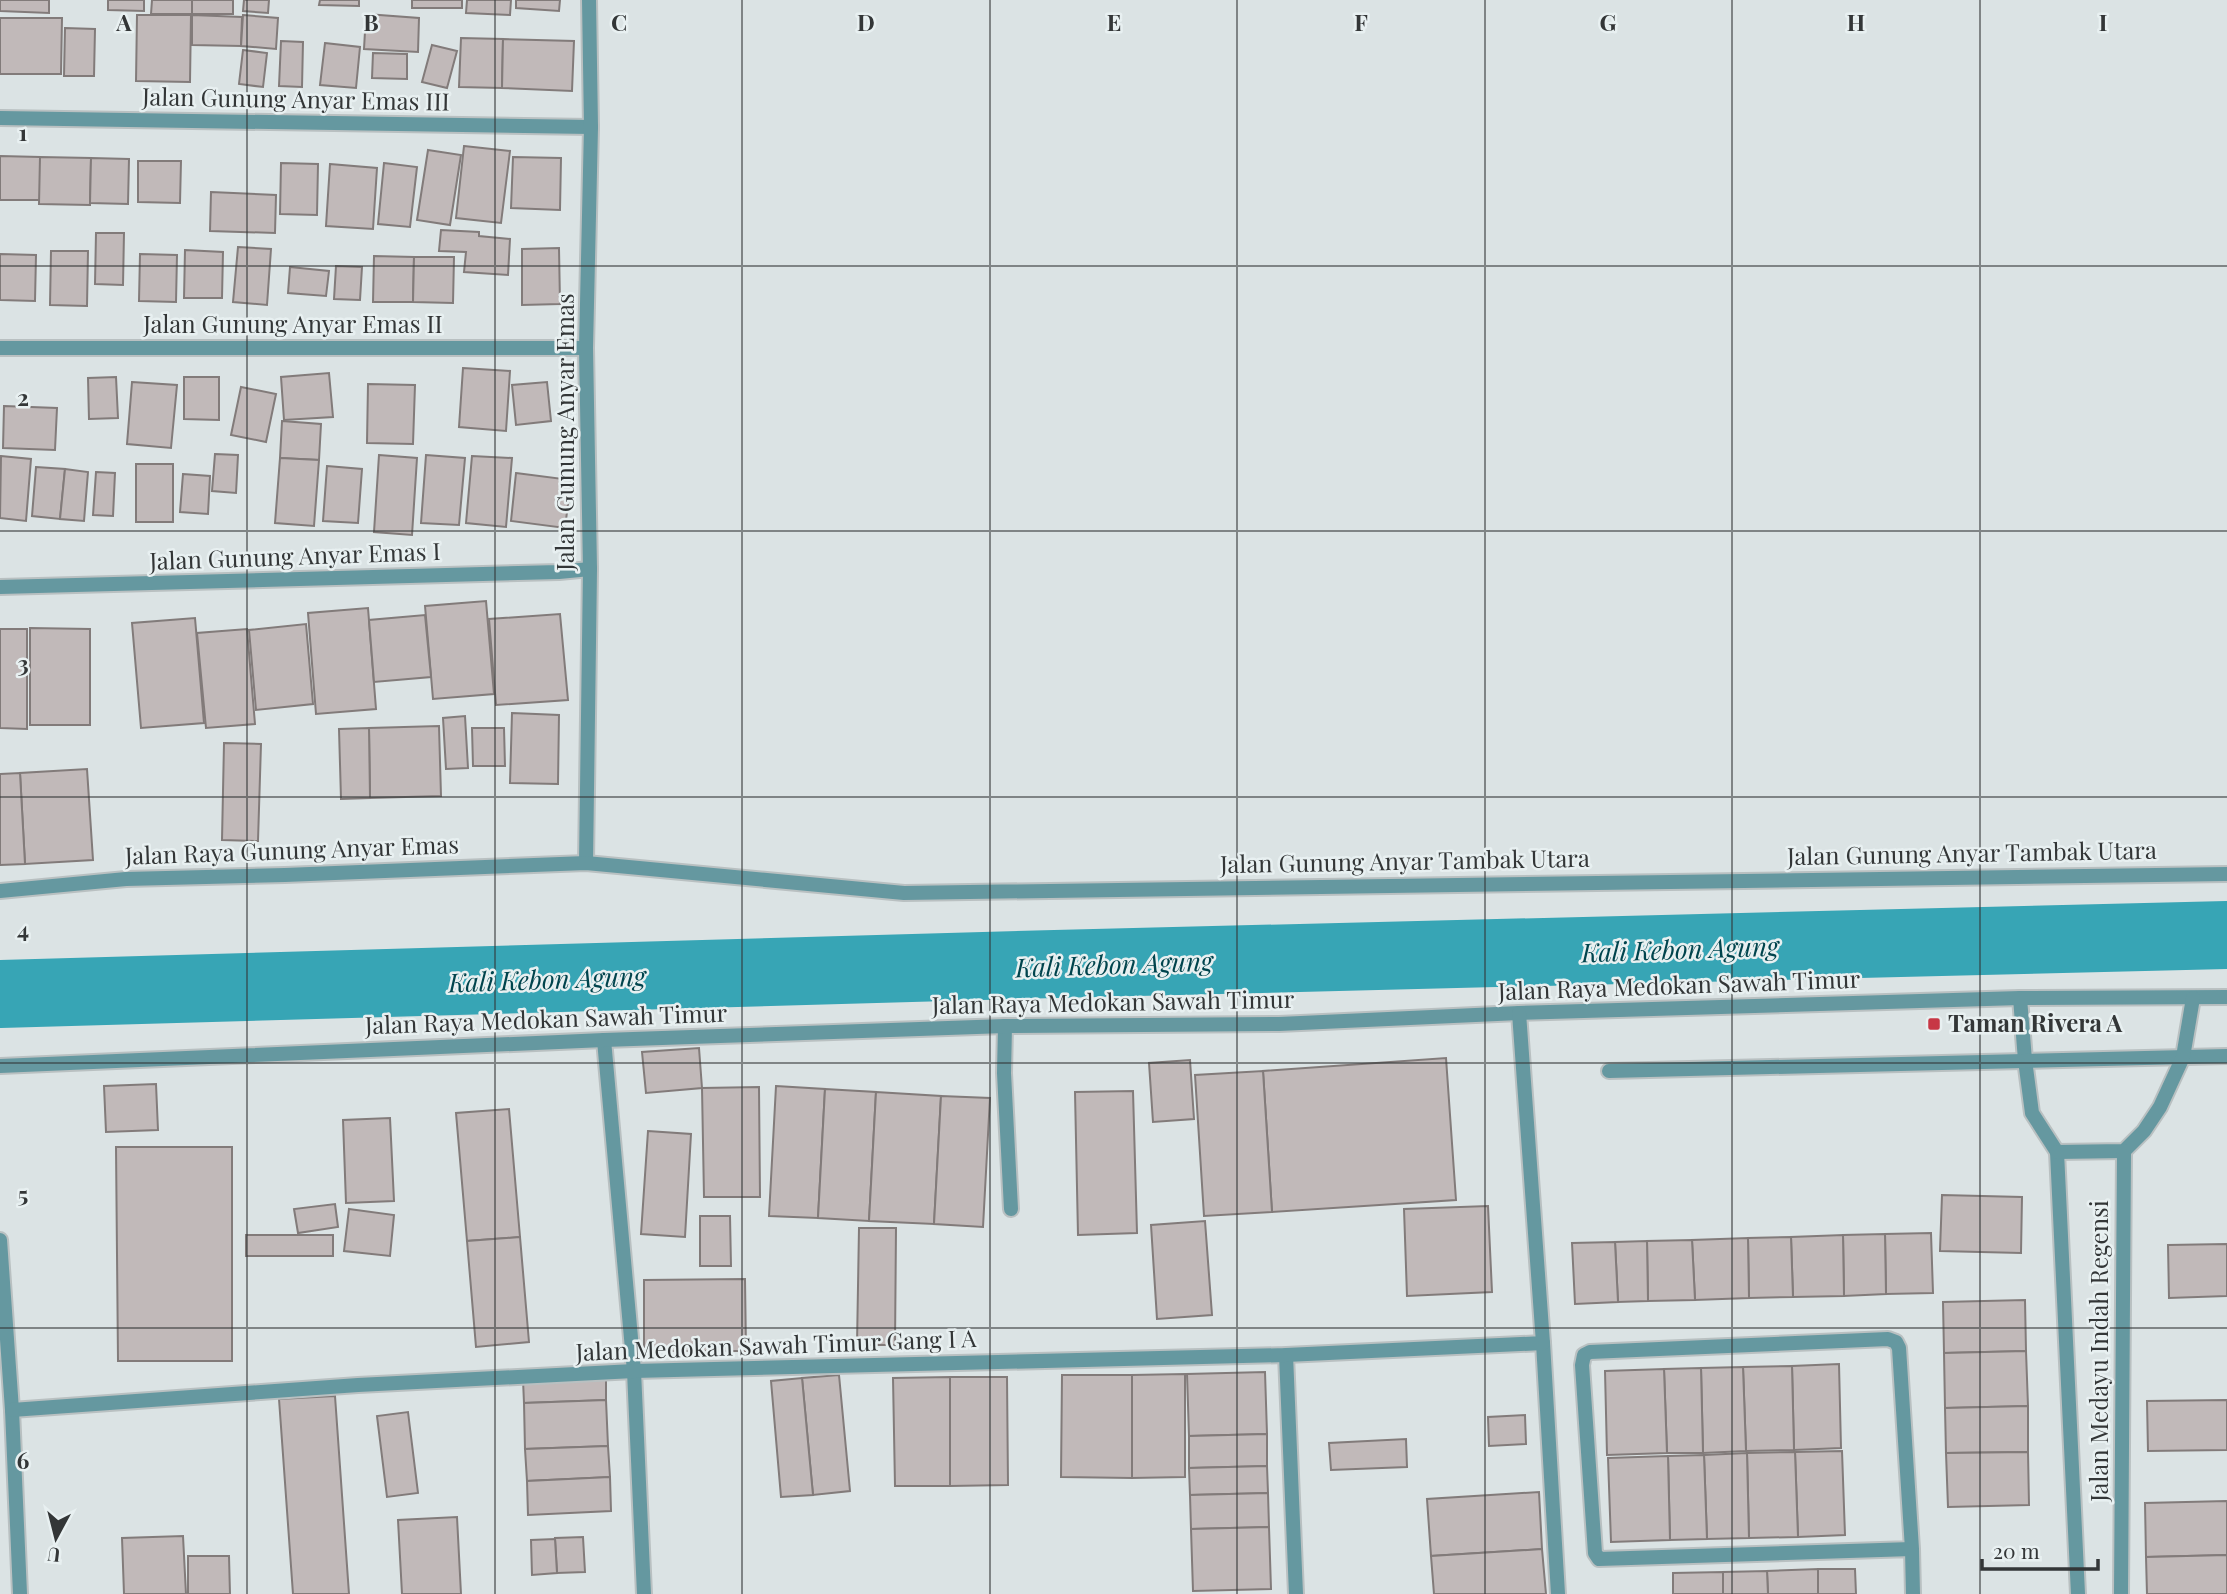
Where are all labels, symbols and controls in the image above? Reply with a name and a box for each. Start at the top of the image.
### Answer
text: A [115,6,132,37]
text: B [363,6,379,37]
text: C [611,6,627,37]
text: D [857,6,875,37]
text: E [1107,6,1121,37]
text: F [1354,6,1368,37]
text: G [1600,6,1617,37]
text: H [1847,6,1865,37]
text: I [2099,6,2107,37]
street label: Jalan Gunung Anyar Emas III [141,79,450,117]
text: 1 [19,116,28,147]
street label: Jalan Gunung Anyar Emas [548,293,580,572]
street label: Jalan Gunung Anyar Emas II [142,307,443,339]
text: 2 [17,381,29,412]
street label: Jalan Gunung Anyar Emas I [148,534,441,576]
text: 3 [17,647,29,678]
street label: Jalan Raya Gunung Anyar Emas [123,827,460,871]
street label: Jalan Gunung Anyar Tambak Utara [1786,833,2157,871]
street label: Jalan Gunung Anyar Tambak Utara [1219,841,1590,879]
text: 4 [17,913,29,944]
water label: Kali Kebon Agung [1580,927,1782,969]
water label: Kali Kebon Agung [1014,942,1216,984]
water label: Kali Kebon Agung [447,957,649,999]
street label: Jalan Raya Medokan Sawah Timur [1496,962,1861,1006]
street label: Jalan Raya Medokan Sawah Timur [930,982,1295,1020]
street label: Jalan Raya Medokan Sawah Timur [363,996,728,1040]
place label: Taman Rivera A [1948,1006,2123,1038]
marker: Taman Rivera A [1926,1016,1942,1032]
text: 5 [18,1178,28,1209]
street label: Jalan Medayu Indah Regensi [2082,1200,2114,1503]
street label: Jalan Medokan Sawah Timur Gang I A [574,1321,978,1367]
text: 6 [17,1444,30,1475]
north arrow [21,1503,91,1573]
scale bar [1982,1528,2098,1572]
text: 20 m [1993,1536,2040,1564]
text: U [46,1542,62,1570]

